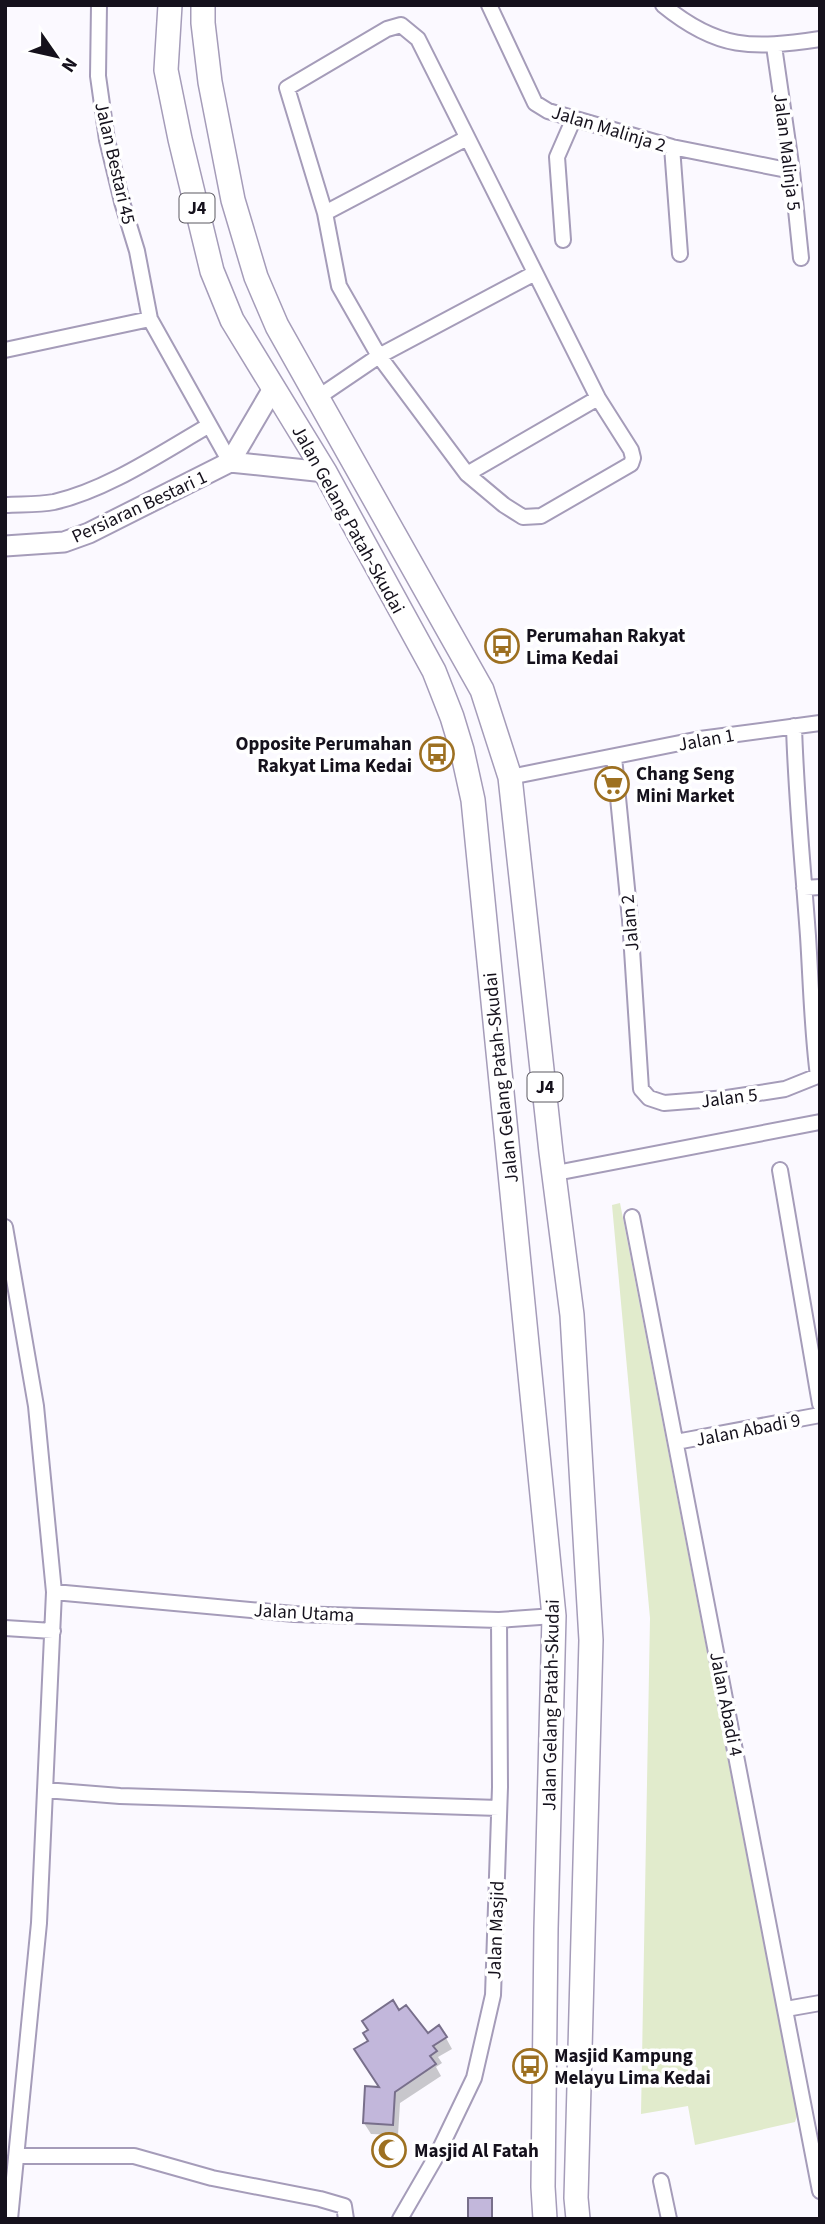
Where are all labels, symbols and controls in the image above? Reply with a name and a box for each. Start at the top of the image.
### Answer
north arrow [21,21,91,91]
text: N [54,52,84,77]
street label: Jalan Malinja 5 [766,92,807,212]
street label: Jalan Bestari 45 [87,99,142,227]
street label: Jalan Malinja 2 [548,99,669,160]
road number: J4 [180,194,214,223]
street label: Jalan Gelang Patah-Skudai [285,421,411,619]
street label: Persiaran Bestari 1 [67,464,212,551]
place label: Perumahan Rakyat Lima Kedai [526,623,685,672]
bus stop icon: Perumahan Rakyat Lima Kedai [483,627,521,665]
street label: Jalan 1 [676,722,737,759]
place label: Opposite Perumahan Rakyat Lima Kedai [235,731,412,780]
bus stop icon: Opposite Perumahan Rakyat Lima Kedai [418,735,456,773]
place label: Chang Seng Mini Market [636,761,735,810]
supermarket icon: Chang Seng Mini Market [593,765,631,803]
street label: Jalan 2 [615,893,646,952]
street label: Jalan Gelang Patah-Skudai [477,971,526,1185]
road number: J4 [528,1072,562,1102]
street label: Jalan 5 [699,1082,759,1115]
street label: Jalan Abadi 9 [694,1407,803,1454]
street label: Jalan Utama [253,1597,355,1630]
street label: Jalan Gelang Patah-Skudai [536,1599,567,1811]
street label: Jalan Abadi 4 [702,1650,749,1759]
street label: Jalan Masjid [481,1880,512,1980]
place label: Masjid Kampung Melayu Lima Kedai [554,2043,711,2092]
bus stop icon: Masjid Kampung Melayu Lima Kedai [511,2047,549,2085]
mosque icon: Masjid Al Fatah [370,2131,408,2169]
place label: Masjid Al Fatah [414,2138,539,2165]

